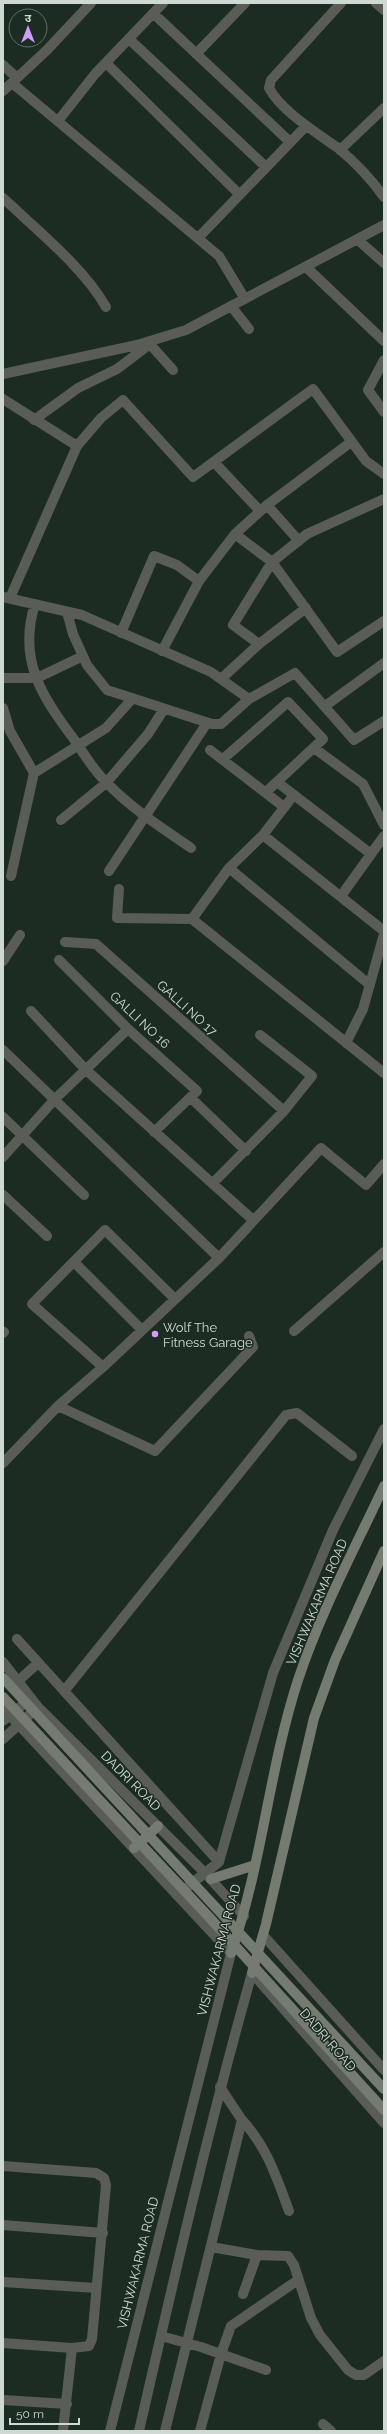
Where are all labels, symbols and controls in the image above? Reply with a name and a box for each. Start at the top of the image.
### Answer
north arrow [8,8,48,48]
text: उ [25,12,32,25]
street label: GALLI NO 17 [154,977,220,1039]
street label: GALLI NO 16 [107,988,173,1052]
place label: Wolf The Fitness Garage [163,1320,253,1350]
marker: Wolf The Fitness Garage [150,1329,160,1339]
street label: VISHWAKARMA ROAD [284,1537,350,1667]
street label: DADRI ROAD [98,1748,164,1814]
street label: VISHWAKARMA ROAD [194,1882,244,2018]
street label: DADRI ROAD [297,2006,359,2074]
street label: VISHWAKARMA ROAD [114,2195,162,2331]
scale bar [10,2400,79,2426]
text: 50 m [16,2407,44,2421]

